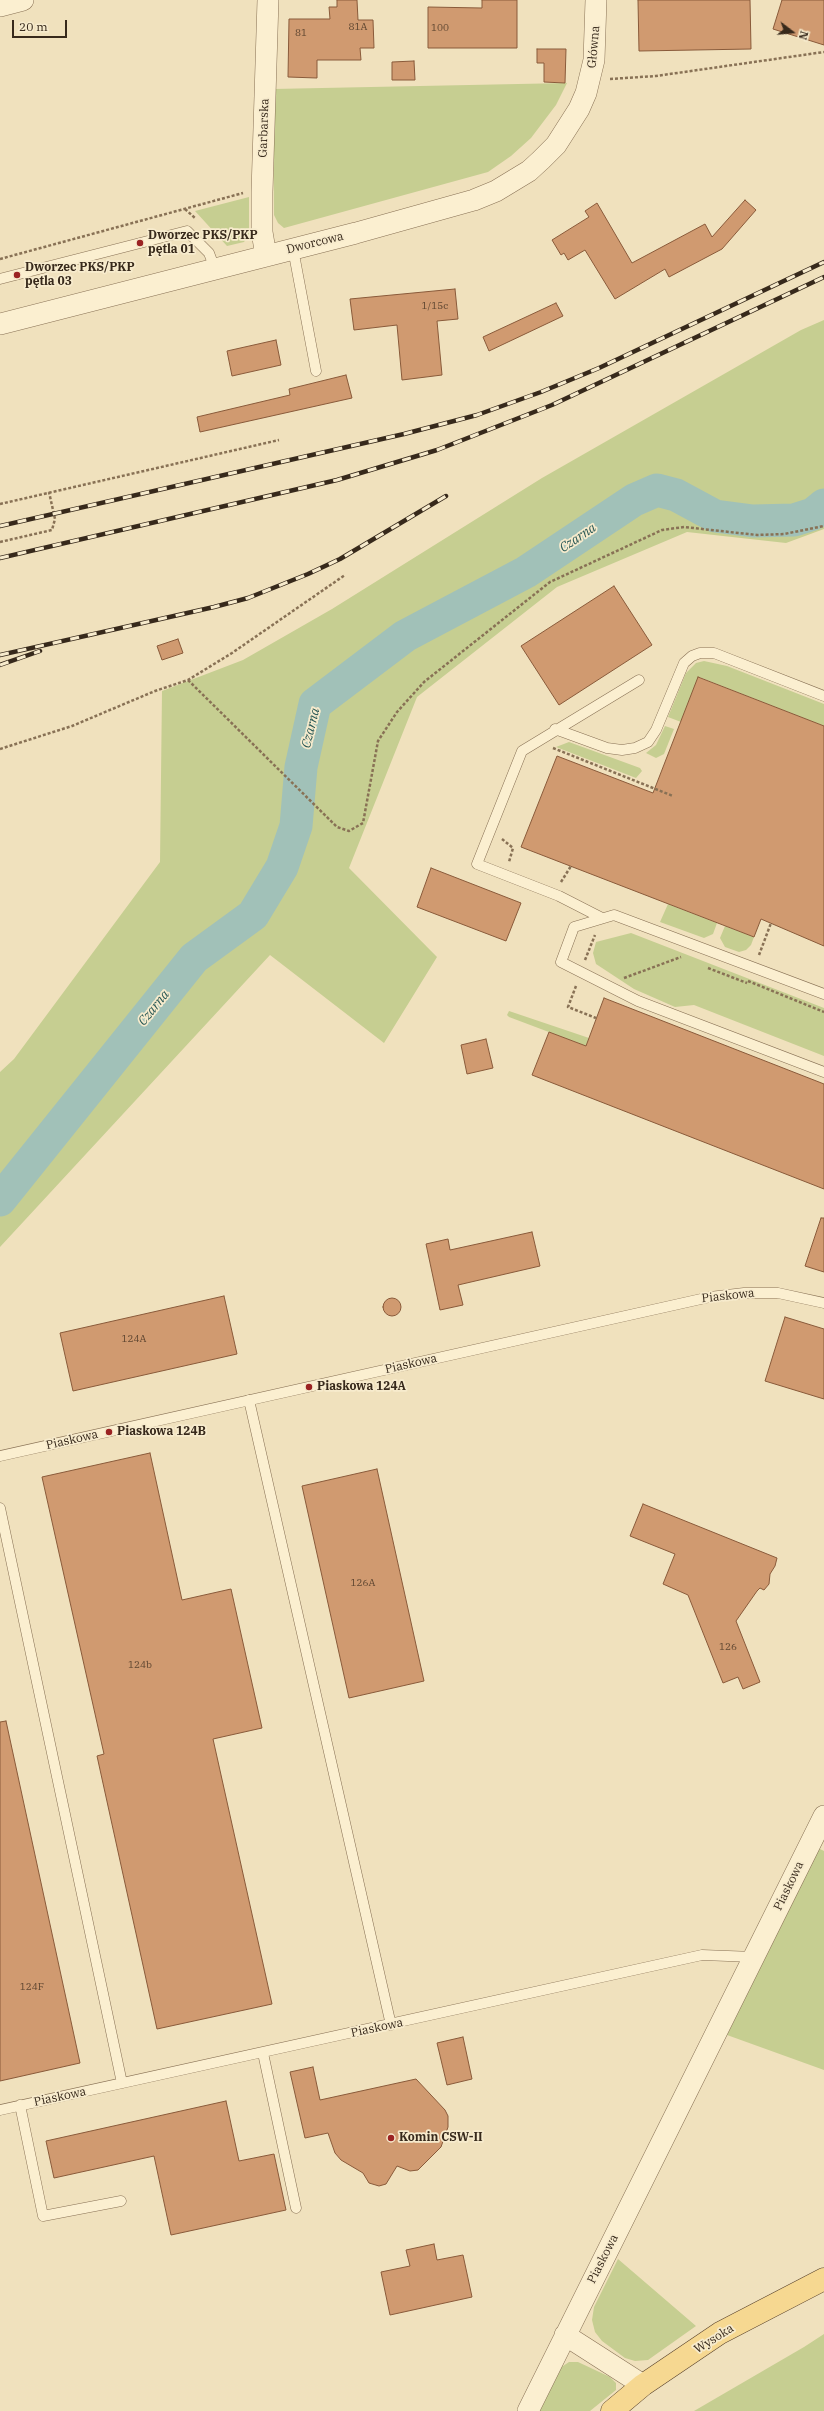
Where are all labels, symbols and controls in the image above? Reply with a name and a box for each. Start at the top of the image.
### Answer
scale bar [14,12,69,38]
north arrow [772,12,812,52]
text: 20 m [19,19,48,34]
house number: 81A [349,21,367,33]
house number: 100 [431,22,449,34]
street label: Główna [585,25,603,69]
house number: 81 [295,27,307,39]
text: N [796,29,811,41]
street label: Garbarska [256,98,272,158]
place label: Dworzec PKS/PKP pętla 01 [148,229,258,257]
street label: Dworcowa [285,229,345,257]
marker: Dworzec PKS/PKP pętla 01 [135,238,145,248]
place label: Dworzec PKS/PKP pętla 03 [25,261,135,289]
marker: Dworzec PKS/PKP pętla 03 [12,270,22,280]
house number: 1/15c [422,300,448,312]
water label: Czarna [557,520,599,556]
water label: Czarna [299,706,323,750]
water label: Czarna [135,987,173,1029]
street label: Piaskowa [701,1286,755,1306]
house number: 124A [122,1333,146,1345]
street label: Piaskowa [384,1351,438,1377]
place label: Piaskowa 124A [317,1380,406,1394]
marker: Piaskowa 124A [304,1382,314,1392]
place label: Piaskowa 124B [117,1425,206,1439]
street label: Piaskowa [45,1427,99,1453]
marker: Piaskowa 124B [104,1427,114,1437]
house number: 126A [351,1577,375,1589]
house number: 126 [719,1641,737,1653]
house number: 124b [128,1659,152,1671]
street label: Piaskowa [771,1859,807,1913]
house number: 124F [20,1981,44,1993]
street label: Piaskowa [350,2015,404,2041]
street label: Piaskowa [33,2084,87,2110]
place label: Komin CSW-II [399,2131,483,2145]
marker: Komin CSW-II [386,2133,396,2143]
street label: Piaskowa [585,2232,621,2286]
street label: Wysoka [692,2321,736,2357]

